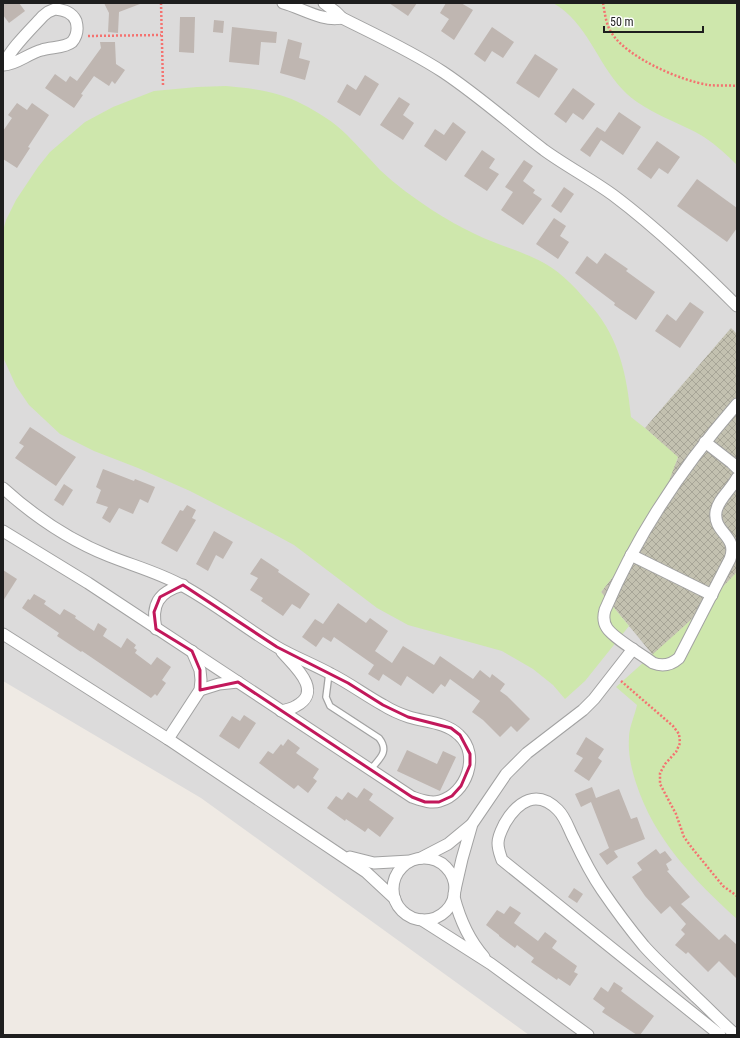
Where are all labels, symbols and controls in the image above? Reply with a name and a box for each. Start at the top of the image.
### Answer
scale bar [604,8,703,34]
text: 50 m [610,15,634,29]

